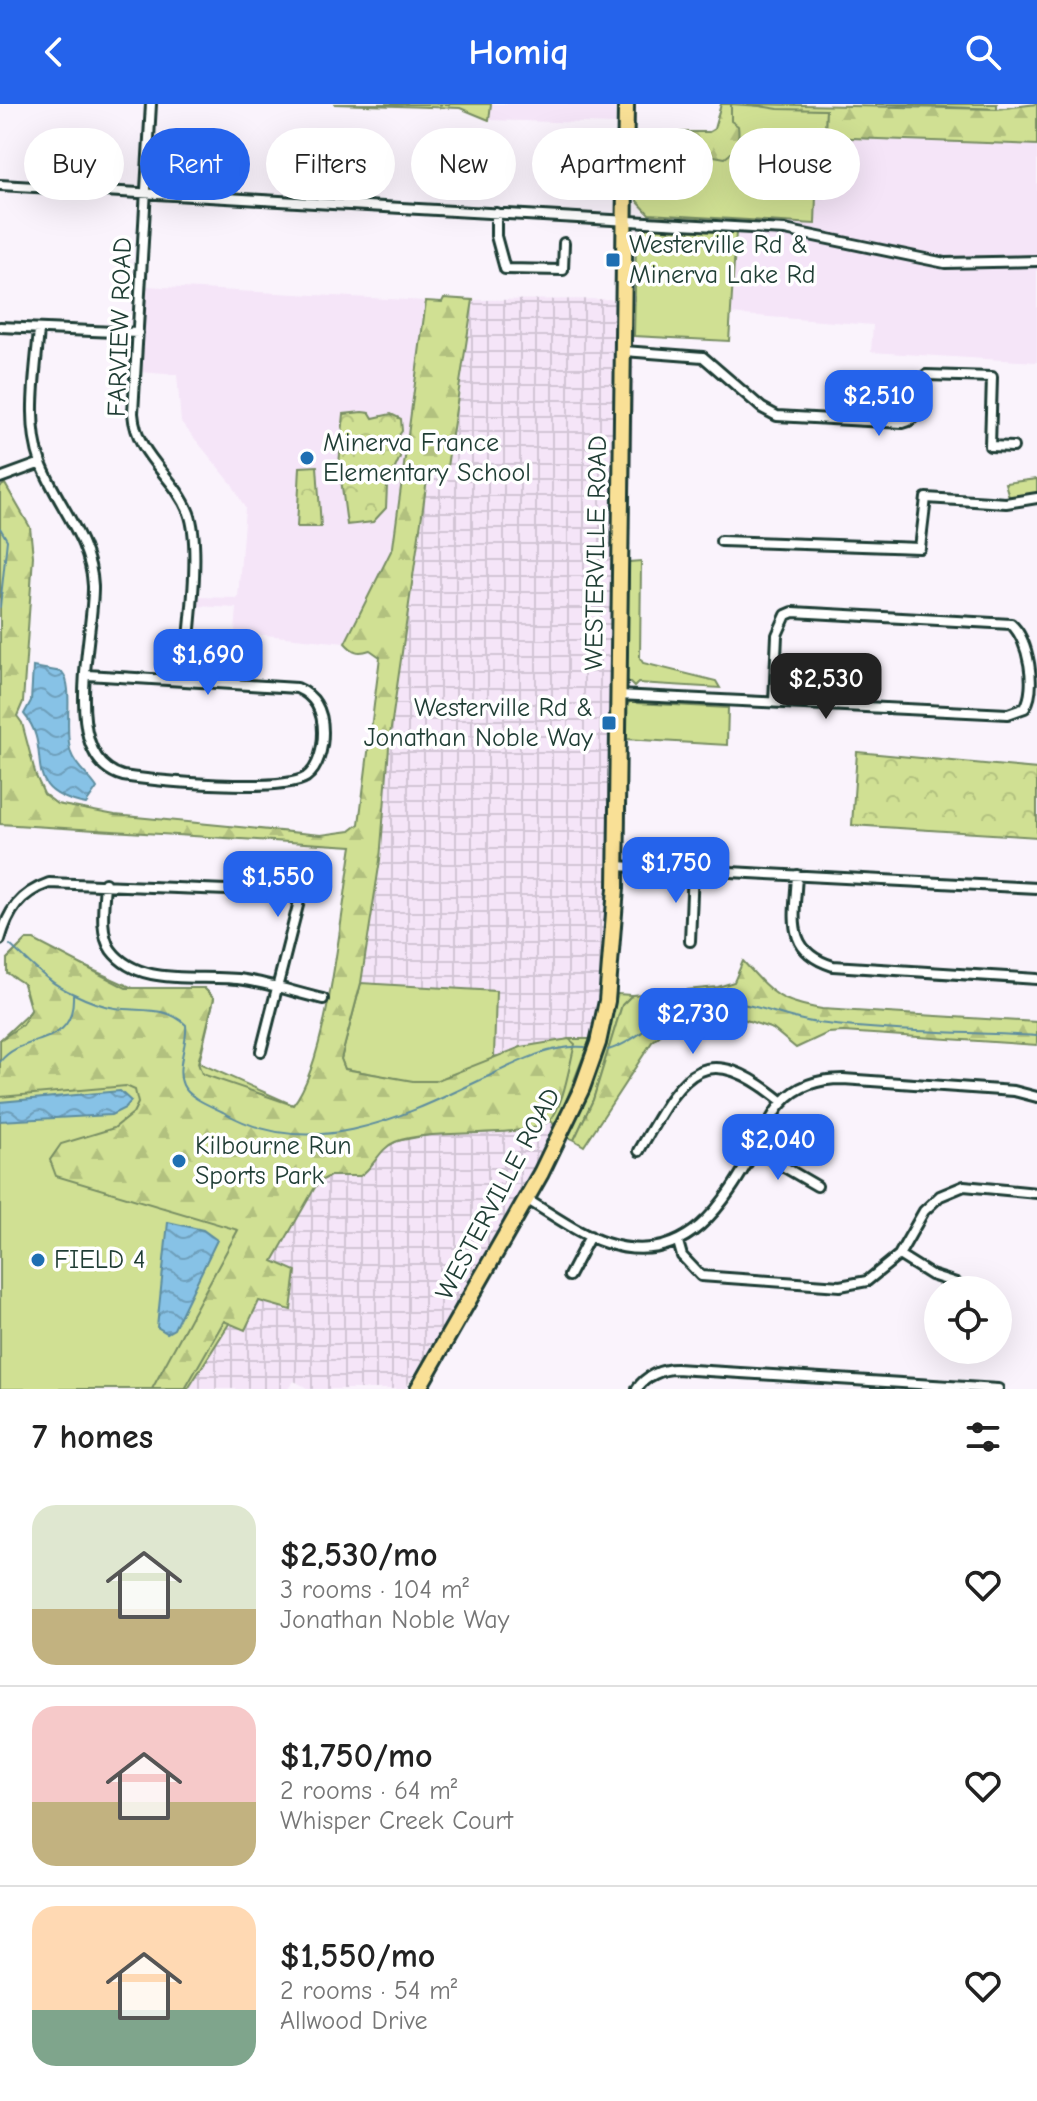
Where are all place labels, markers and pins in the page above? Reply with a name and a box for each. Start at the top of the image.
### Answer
place label: Westerville Rd & Minerva Lake Rd [629,230,816,290]
marker: Westerville Rd & Minerva Lake Rd [604,251,622,269]
pin: $2,510 [814,370,944,438]
place label: Minerva France Elementary School [323,428,531,488]
marker: Minerva France Elementary School [298,449,316,467]
pin: $1,690 [143,629,273,697]
pin: $2,530 [761,653,891,721]
place label: Westerville Rd & Jonathan Noble Way [364,693,593,753]
marker: Westerville Rd & Jonathan Noble Way [600,714,618,732]
pin: $1,750 [611,837,741,905]
pin: $1,550 [213,851,343,919]
pin: $2,730 [628,988,758,1056]
pin: $2,040 [713,1114,843,1182]
place label: Kilbourne Run Sports Park [195,1131,352,1191]
marker: Kilbourne Run Sports Park [170,1152,188,1170]
place label: FIELD 4 [54,1245,146,1275]
marker: FIELD 4 [29,1251,47,1269]

